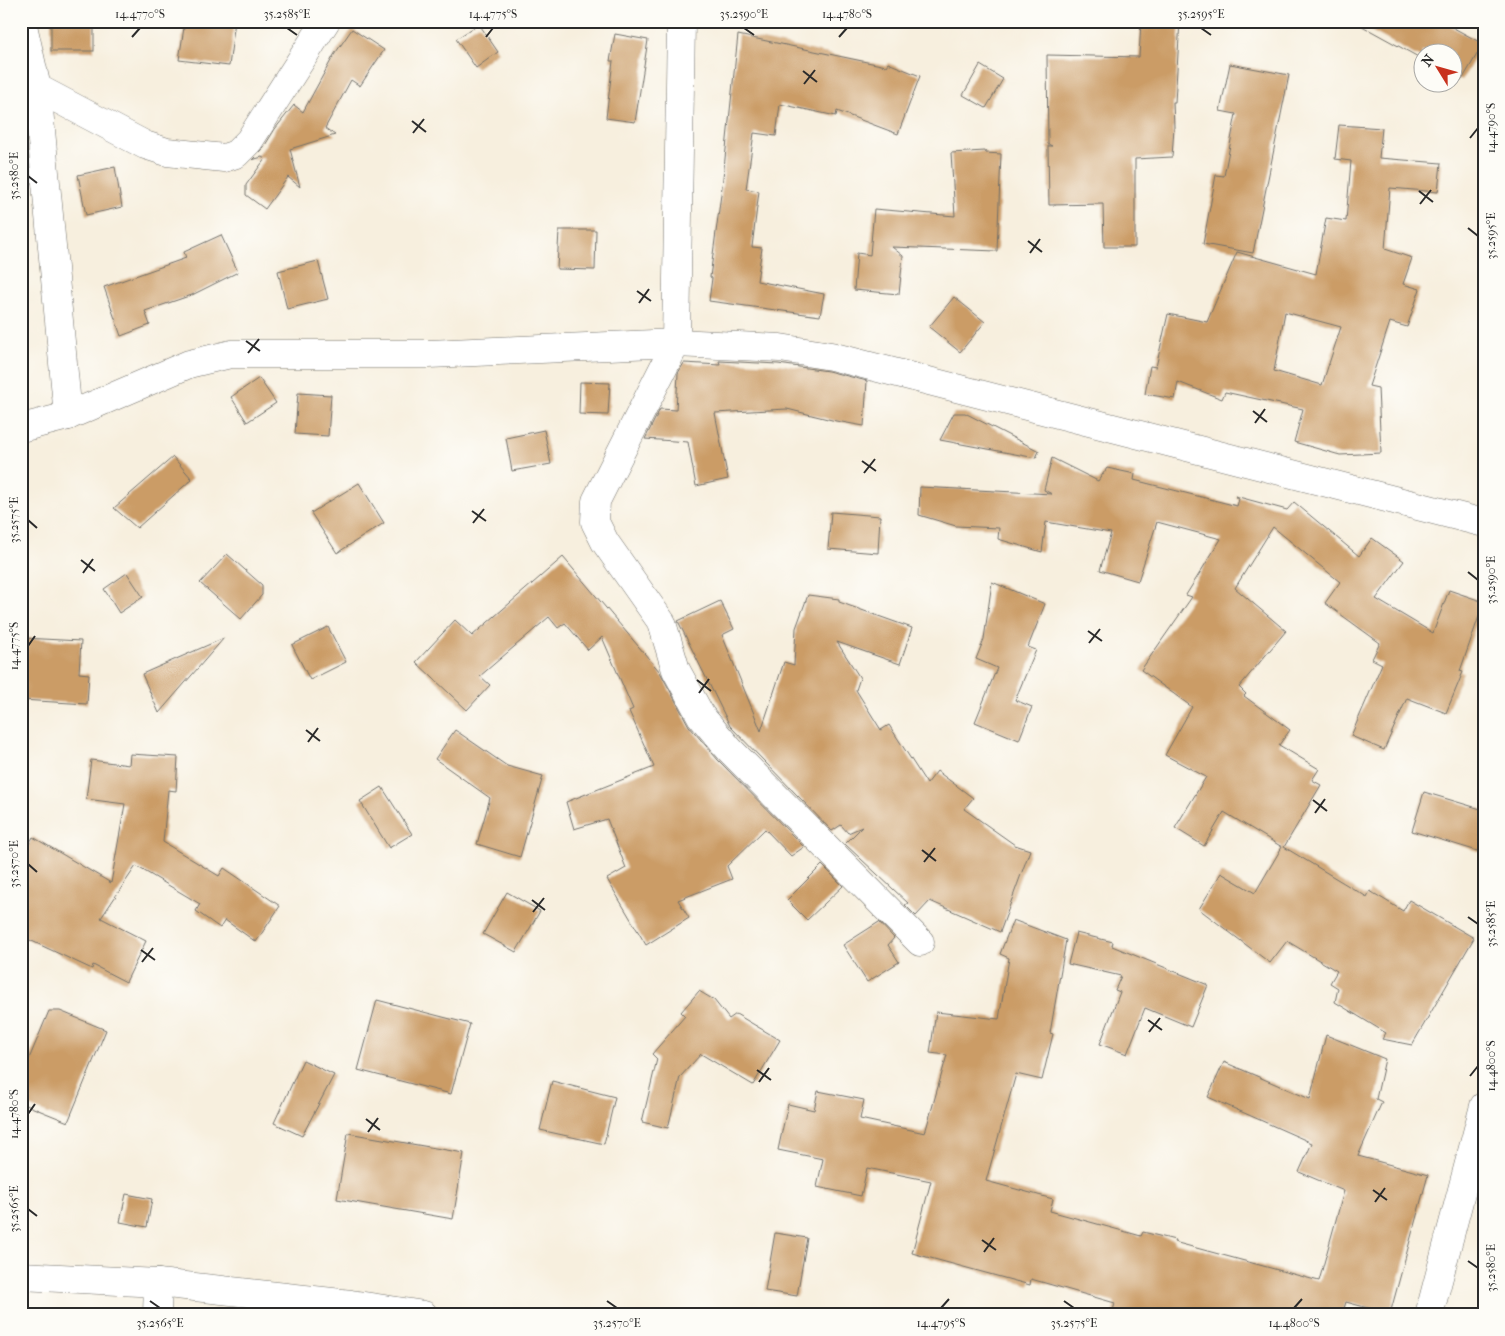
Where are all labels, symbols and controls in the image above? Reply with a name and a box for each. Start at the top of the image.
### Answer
text: 14.4770°S [115,7,165,21]
text: 35.2585°E [264,7,310,21]
text: 14.4775°S [469,7,517,21]
text: 35.2590°E [720,7,768,21]
text: 14.4780°S [822,7,872,21]
text: 35.2595°E [1178,7,1224,21]
north arrow [1412,42,1462,92]
text: N [1418,51,1438,70]
text: 14.4790°S [1484,103,1498,153]
text: 35.2580°E [7,152,21,200]
text: 35.2595°E [1484,213,1498,259]
text: 35.2575°E [7,497,21,543]
text: 35.2590°E [1484,556,1498,604]
text: 14.4775°S [7,622,21,670]
text: 35.2570°E [7,840,21,888]
text: 35.2585°E [1484,901,1498,947]
text: 14.4800°S [1484,1040,1498,1092]
text: 14.4780°S [7,1089,21,1139]
text: 35.2565°E [7,1185,21,1233]
text: 35.2580°E [1484,1244,1498,1292]
text: 35.2565°E [136,1316,184,1330]
text: 35.2570°E [593,1316,641,1330]
text: 14.4795°S [917,1316,965,1330]
text: 35.2575°E [1051,1316,1097,1330]
text: 14.4800°S [1268,1316,1320,1330]

